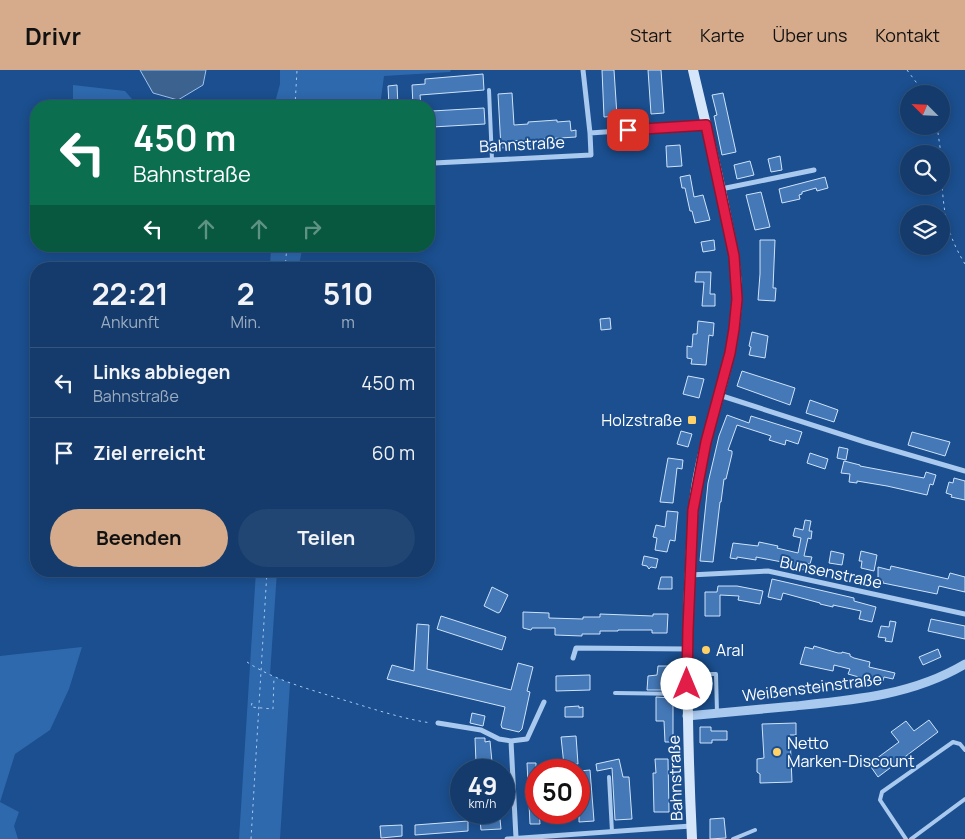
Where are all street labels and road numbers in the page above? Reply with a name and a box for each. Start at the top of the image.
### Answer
street label: Bahnstraße [479,131,565,157]
street label: Bunsenstraße [778,550,884,594]
street label: Weißensteinstraße [741,668,883,706]
street label: Bahnstraße [663,735,687,821]

